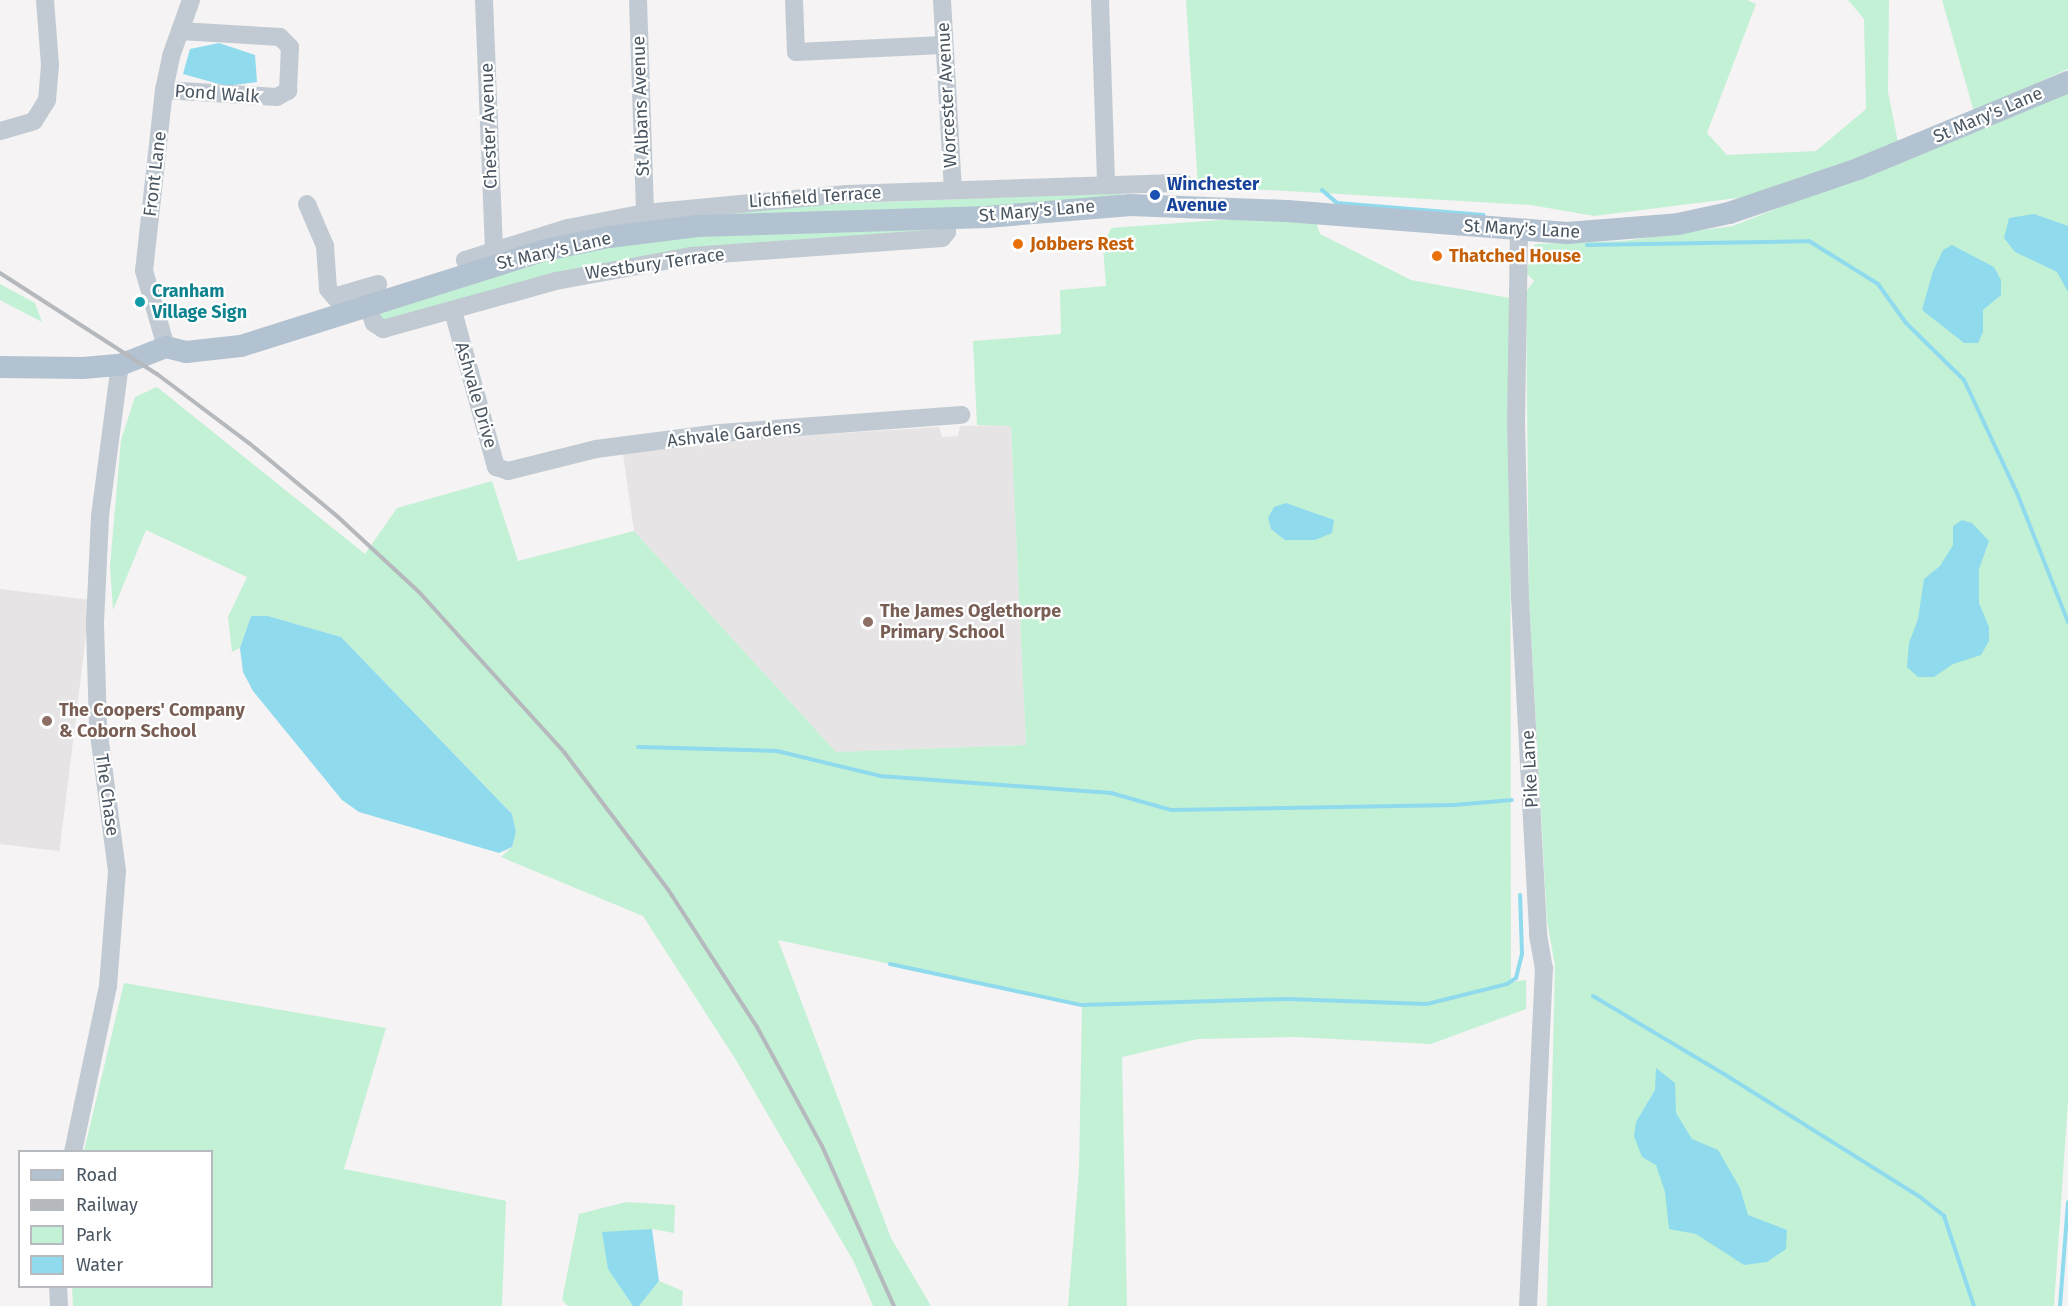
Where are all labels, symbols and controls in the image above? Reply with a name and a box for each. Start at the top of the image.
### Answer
street label: Worcester Avenue [932,22,962,168]
street label: St Albans Avenue [628,35,654,177]
street label: Chester Avenue [476,63,502,189]
street label: Pond Walk [174,80,260,108]
street label: St Mary's Lane [1930,82,2046,148]
street label: Front Lane [139,130,171,218]
place label: Winchester Avenue [1167,174,1259,216]
street label: Lichfield Terrace [748,182,882,212]
marker: Winchester Avenue [1148,188,1162,202]
street label: St Mary's Lane [978,195,1096,227]
street label: St Mary's Lane [1463,215,1581,243]
street label: St Mary's Lane [495,227,613,275]
place label: Jobbers Rest [1030,233,1134,255]
marker: Jobbers Rest [1011,237,1025,251]
street label: Westbury Terrace [584,244,726,284]
place label: Thatched House [1449,245,1581,267]
marker: Thatched House [1430,249,1444,263]
place label: Cranham Village Sign [152,281,247,324]
marker: Cranham Village Sign [133,295,147,309]
street label: Ashvale Drive [451,339,501,451]
street label: Ashvale Gardens [666,416,802,452]
place label: The James Oglethorpe Primary School [880,601,1061,644]
marker: The James Oglethorpe Primary School [861,615,875,629]
place label: The Coopers' Company & Coborn School [59,700,245,742]
marker: The Coopers' Company & Coborn School [40,714,54,728]
street label: Pike Lane [1517,729,1543,809]
street label: The Chase [91,753,123,837]
legend [18,1150,213,1288]
text: Road [76,1164,118,1186]
text: Railway [76,1194,138,1216]
text: Park [76,1224,111,1246]
text: Water [76,1254,123,1276]

